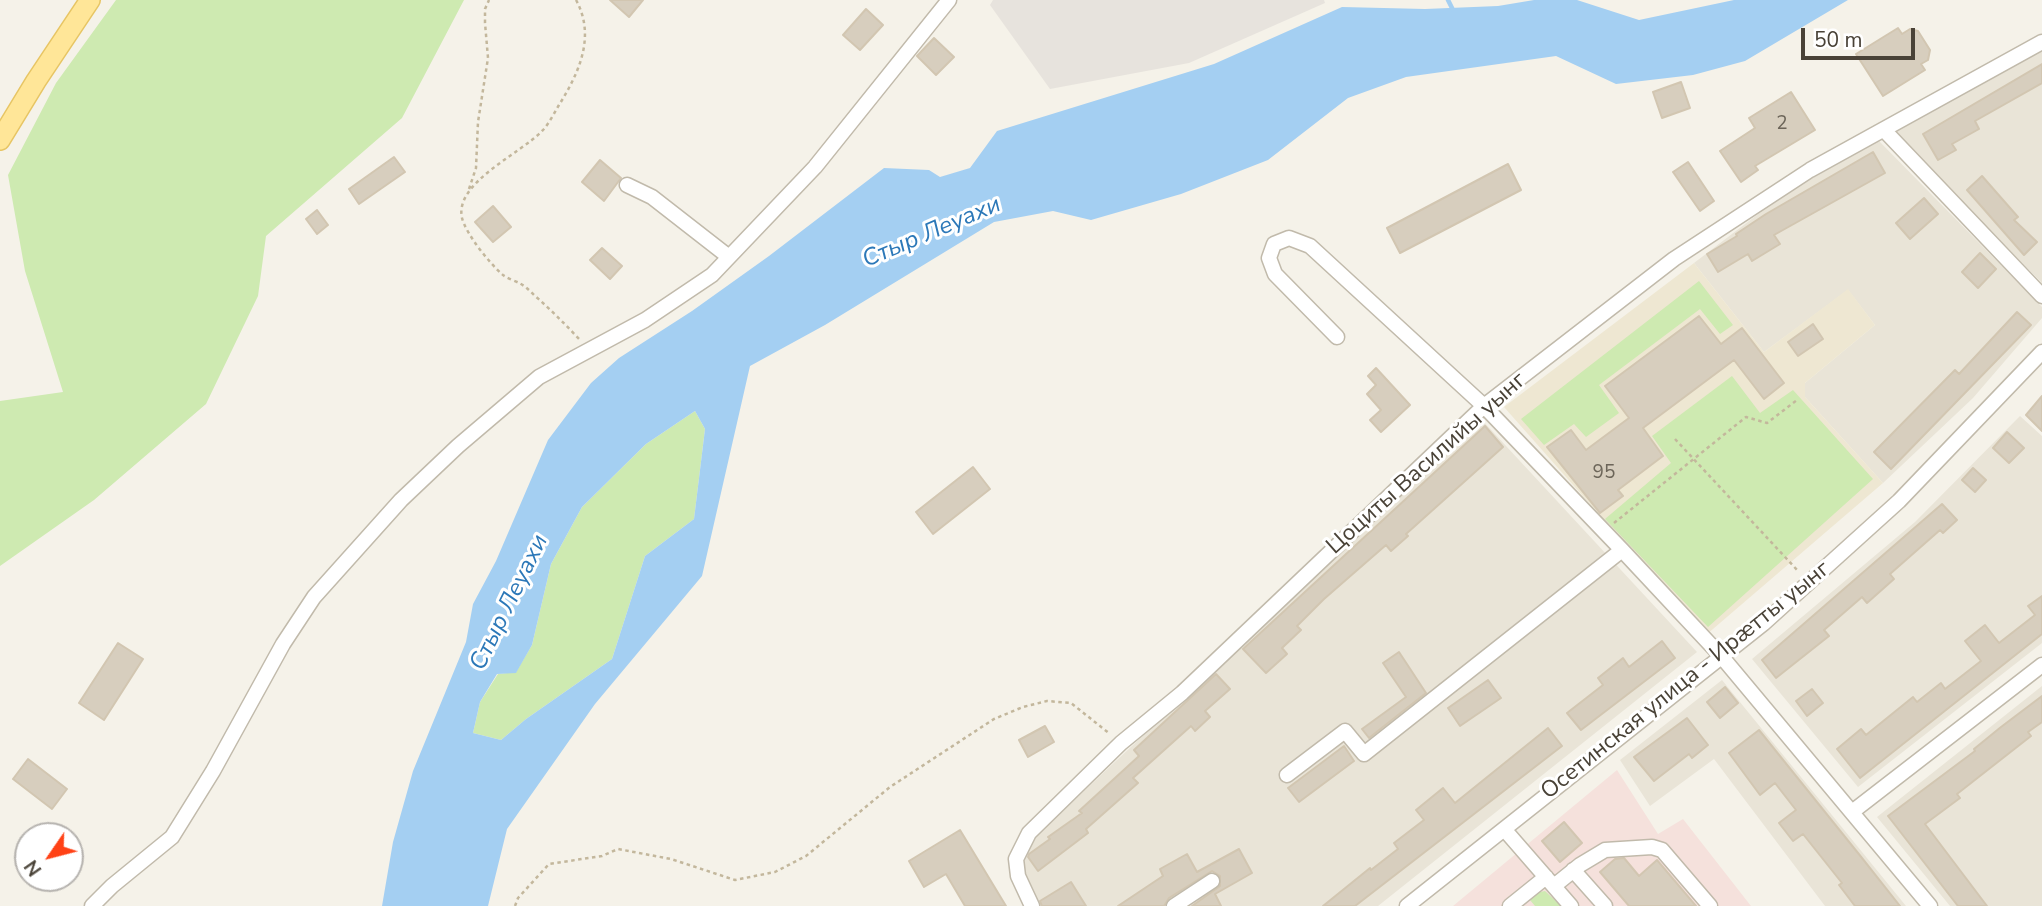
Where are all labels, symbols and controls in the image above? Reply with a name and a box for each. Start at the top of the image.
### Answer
scale bar [1804,14,1918,58]
text: 50 m [1814,26,1863,54]
house number: 2 [1776,113,1788,135]
water label: Стыр Леуахи [858,191,1006,275]
street label: Цоциты Василийы уынг [1322,367,1532,561]
house number: 95 [1593,462,1615,484]
water label: Стыр Леуахи [465,530,555,676]
street label: Осетинская улица - Ирæтты уынг [1536,556,1836,806]
north arrow [14,822,84,892]
text: N [19,855,48,881]

